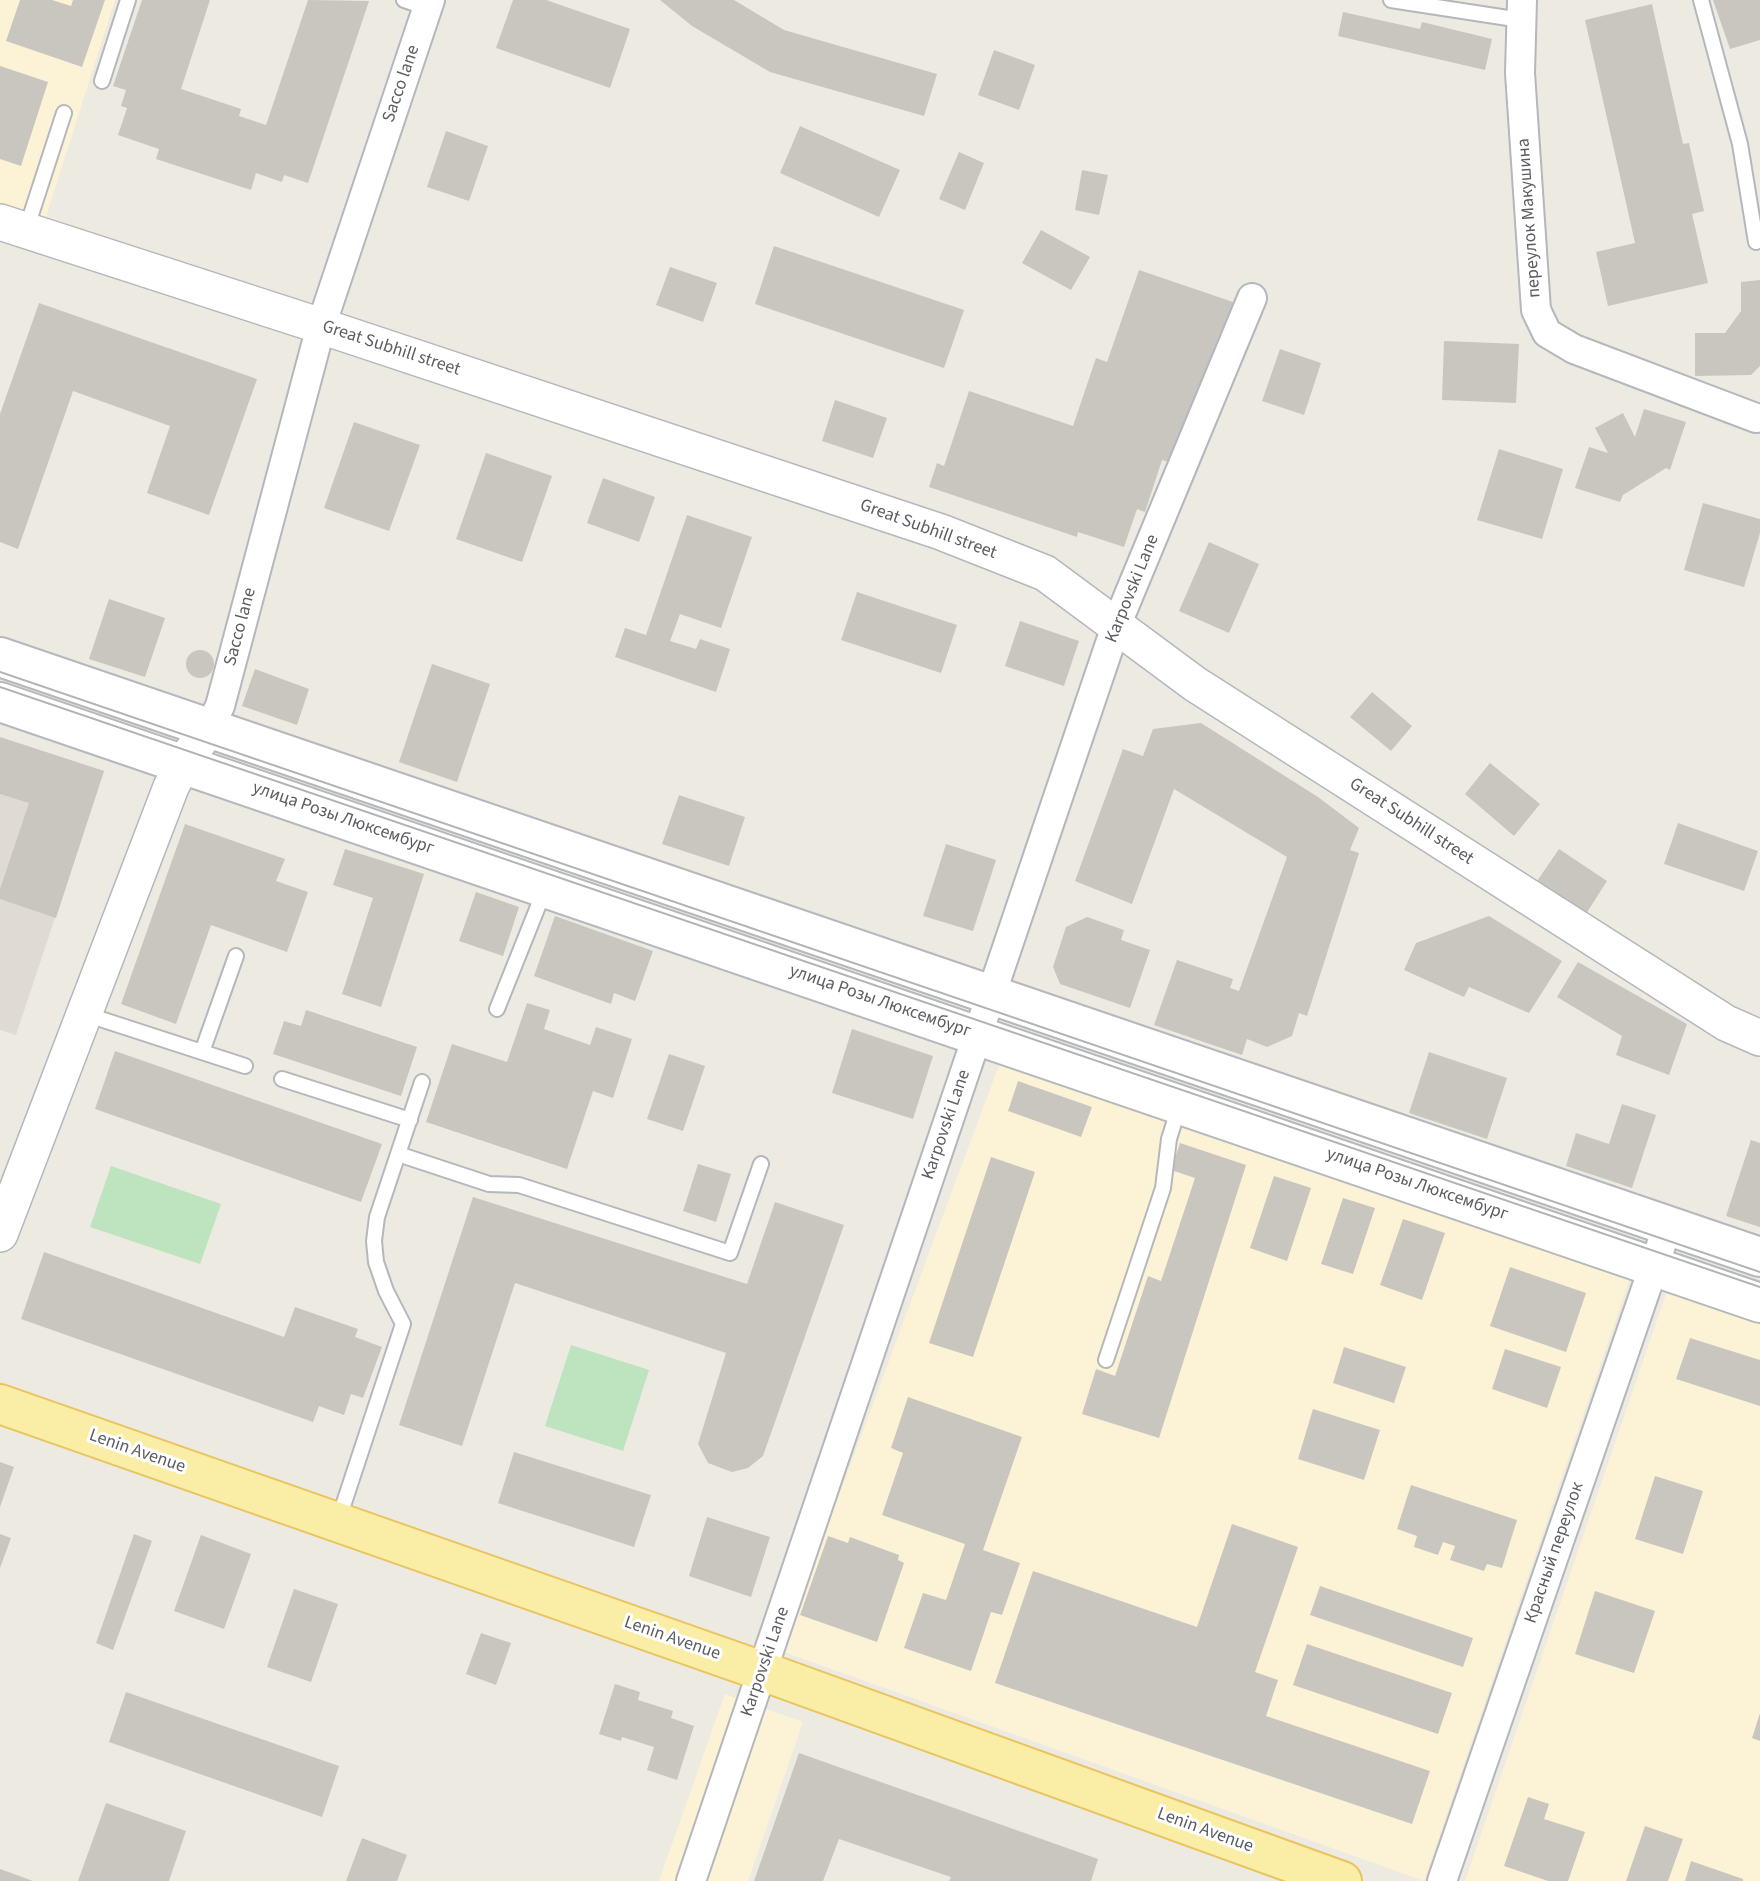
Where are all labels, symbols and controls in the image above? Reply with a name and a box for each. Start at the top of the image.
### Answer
street label: Sacco lane [379,43,425,125]
street label: переулок Макушина [1514,137,1546,299]
street label: Great Subhill street [319,317,463,381]
street label: Great Subhill street [857,495,999,565]
street label: Karpovski Lane [1101,532,1165,646]
street label: Sacco lane [220,586,262,668]
street label: Great Subhill street [1345,774,1477,870]
street label: улица Розы Люксембург [249,778,437,860]
street label: улица Розы Люксембург [786,961,974,1043]
street label: Karpovski Lane [918,1067,976,1183]
street label: улица Розы Люксембург [1323,1144,1511,1226]
street label: Lenin Avenue [86,1425,188,1479]
street label: Красный переулок [1521,1480,1589,1626]
street label: Karpovski Lane [737,1604,795,1720]
street label: Lenin Avenue [621,1612,723,1666]
street label: Lenin Avenue [1154,1804,1256,1858]

